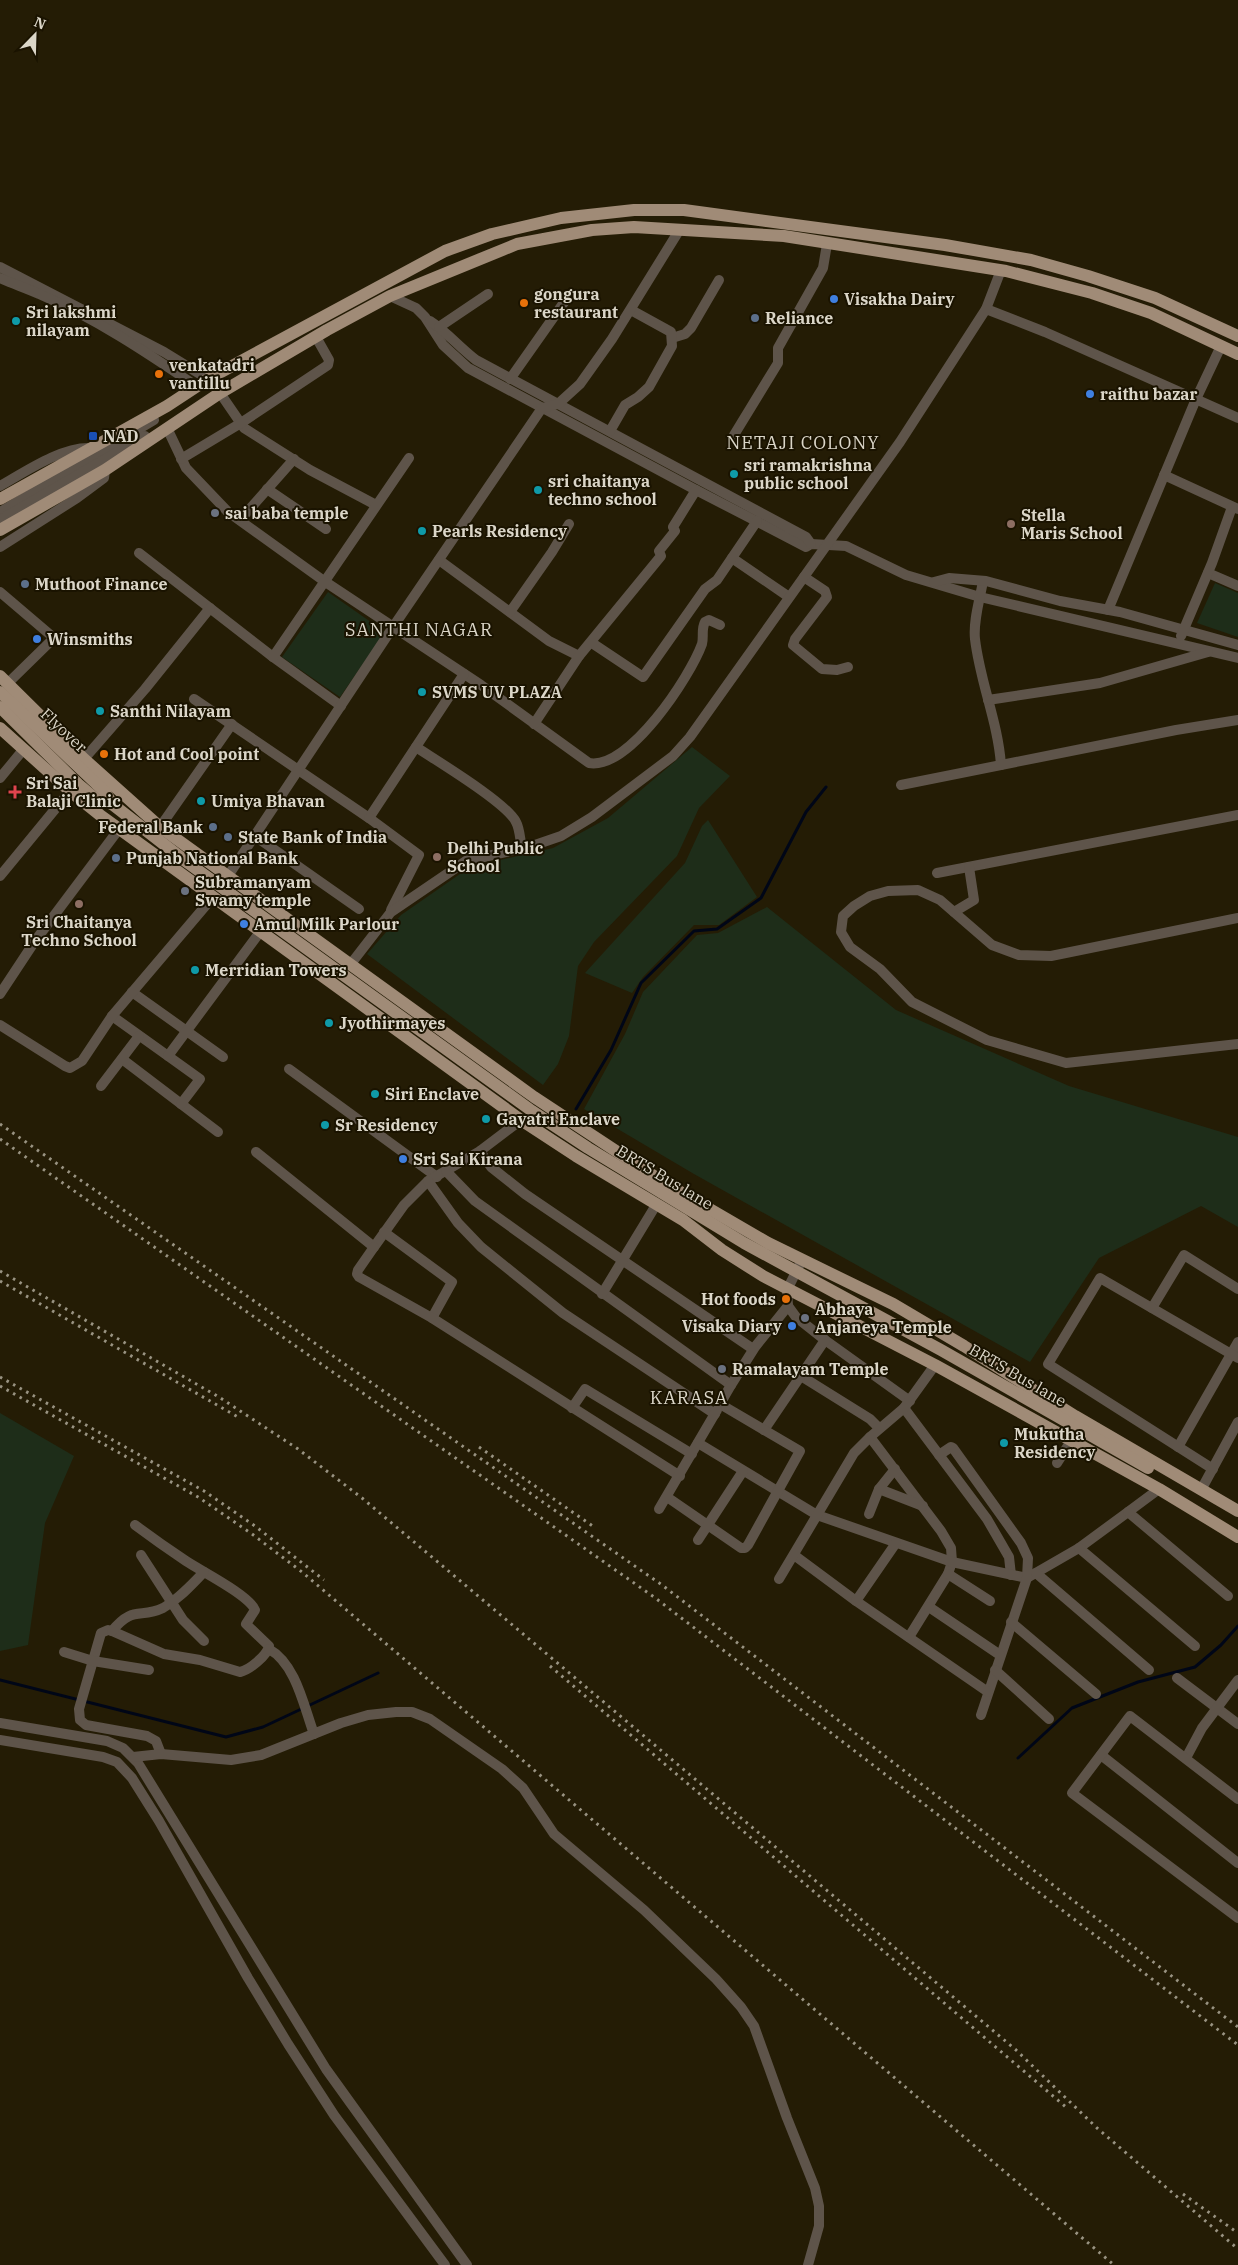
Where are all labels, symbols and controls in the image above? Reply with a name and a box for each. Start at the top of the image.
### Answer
north arrow [10,10,60,60]
text: N [31,13,49,33]
place label: gongura restaurant [534,284,618,322]
place label: Visakha Dairy [844,289,956,309]
marker: Visakha Dairy [828,293,840,305]
marker: gongura restaurant [518,297,530,309]
place label: Sri lakshmi nilayam [26,302,116,340]
place label: Reliance [765,308,833,328]
marker: Reliance [749,312,761,324]
marker: Sri lakshmi nilayam [10,315,22,327]
place label: venkatadri vantillu [169,355,255,393]
marker: venkatadri vantillu [153,368,165,380]
place label: raithu bazar [1100,384,1198,404]
marker: raithu bazar [1084,388,1096,400]
place label: NAD [103,426,139,446]
marker: NAD [87,430,99,442]
district label: NETAJI COLONY [726,431,880,454]
place label: sri ramakrishna public school [744,455,872,493]
marker: sri ramakrishna public school [728,468,740,480]
place label: sri chaitanya techno school [548,471,657,509]
marker: sri chaitanya techno school [532,484,544,496]
place label: sai baba temple [225,503,349,523]
place label: Stella Maris School [1021,505,1123,543]
marker: sai baba temple [209,507,221,519]
marker: Stella Maris School [1005,518,1017,530]
place label: Pearls Residency [432,521,568,541]
marker: Pearls Residency [416,525,428,537]
place label: Muthoot Finance [35,574,168,594]
marker: Muthoot Finance [19,578,31,590]
district label: SANTHI NAGAR [345,618,493,641]
place label: Winsmiths [47,629,133,649]
marker: Winsmiths [31,633,43,645]
place label: SVMS UV PLAZA [432,682,562,702]
marker: SVMS UV PLAZA [416,686,428,698]
place label: Santhi Nilayam [110,701,231,721]
street label: Flyover [37,704,91,756]
marker: Santhi Nilayam [94,705,106,717]
place label: Hot and Cool point [114,744,259,764]
marker: Hot and Cool point [98,748,110,760]
place label: Sri Sai Balaji Clinic [26,773,121,811]
marker: Sri Sai Balaji Clinic [8,785,22,799]
place label: Umiya Bhavan [211,791,325,811]
marker: Umiya Bhavan [195,795,207,807]
place label: Federal Bank [98,817,203,837]
marker: Federal Bank [207,821,219,833]
place label: State Bank of India [238,827,387,847]
marker: State Bank of India [222,831,234,843]
place label: Delhi Public School [447,838,544,876]
place label: Punjab National Bank [126,848,298,868]
marker: Delhi Public School [431,851,443,863]
marker: Punjab National Bank [110,852,122,864]
place label: Subramanyam Swamy temple [195,872,311,910]
marker: Subramanyam Swamy temple [179,885,191,897]
marker: Sri Chaitanya Techno School [73,898,85,910]
place label: Sri Chaitanya Techno School [21,912,137,950]
place label: Amul Milk Parlour [254,914,399,934]
marker: Amul Milk Parlour [238,918,250,930]
place label: Merridian Towers [205,960,347,980]
marker: Merridian Towers [189,964,201,976]
place label: Jyothirmayes [339,1013,445,1033]
marker: Jyothirmayes [323,1017,335,1029]
place label: Siri Enclave [385,1084,479,1104]
marker: Siri Enclave [369,1088,381,1100]
place label: Gayatri Enclave [496,1109,620,1129]
marker: Gayatri Enclave [480,1113,492,1125]
place label: Sr Residency [335,1115,439,1135]
marker: Sr Residency [319,1119,331,1131]
street label: BRTS Bus lane [613,1140,717,1214]
place label: Sri Sai Kirana [413,1149,523,1169]
marker: Sri Sai Kirana [397,1153,409,1165]
place label: Hot foods [701,1289,776,1309]
marker: Hot foods [780,1293,792,1305]
place label: Abhaya Anjaneya Temple [815,1299,952,1337]
marker: Abhaya Anjaneya Temple [799,1312,811,1324]
place label: Visaka Diary [682,1316,783,1336]
marker: Visaka Diary [786,1320,798,1332]
street label: BRTS Bus lane [966,1339,1070,1411]
place label: Ramalayam Temple [732,1359,889,1379]
marker: Ramalayam Temple [716,1363,728,1375]
district label: KARASA [650,1386,728,1409]
place label: Mukutha Residency [1014,1424,1096,1462]
marker: Mukutha Residency [998,1437,1010,1449]

